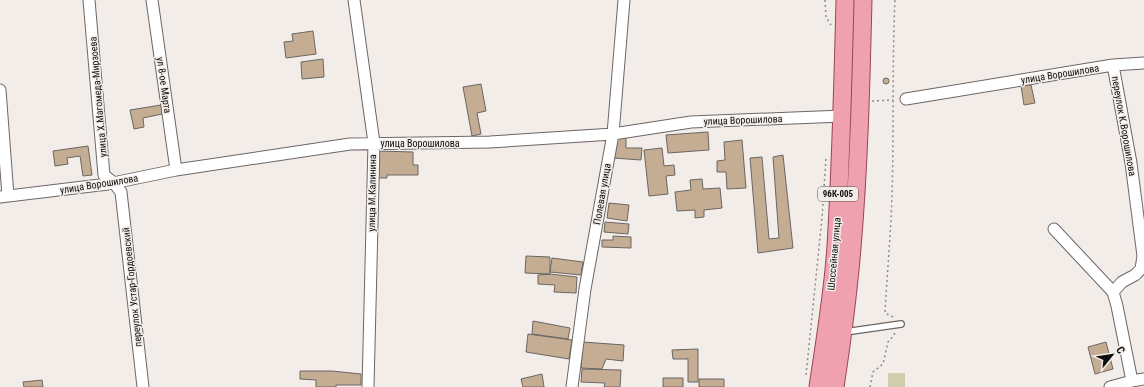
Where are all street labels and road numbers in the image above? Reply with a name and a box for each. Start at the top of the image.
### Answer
street label: улица Х.Магомеда-Мирзоева [87,36,109,158]
street label: ул 8-ое Марта [155,56,173,114]
street label: улица Ворошилова [1020,62,1100,86]
street label: переулок К.Ворошилова [1110,75,1138,177]
street label: улица Ворошилова [703,113,783,127]
street label: улица Ворошилова [381,138,460,149]
street label: улица М.Калинина [366,154,378,232]
street label: Полевая улица [591,162,613,226]
street label: улица Ворошилова [59,172,139,196]
road number: 96К-005 [818,187,858,201]
street label: Шоссейная улица [825,217,843,291]
street label: переулок Устар-Гордоевский [120,227,144,347]

